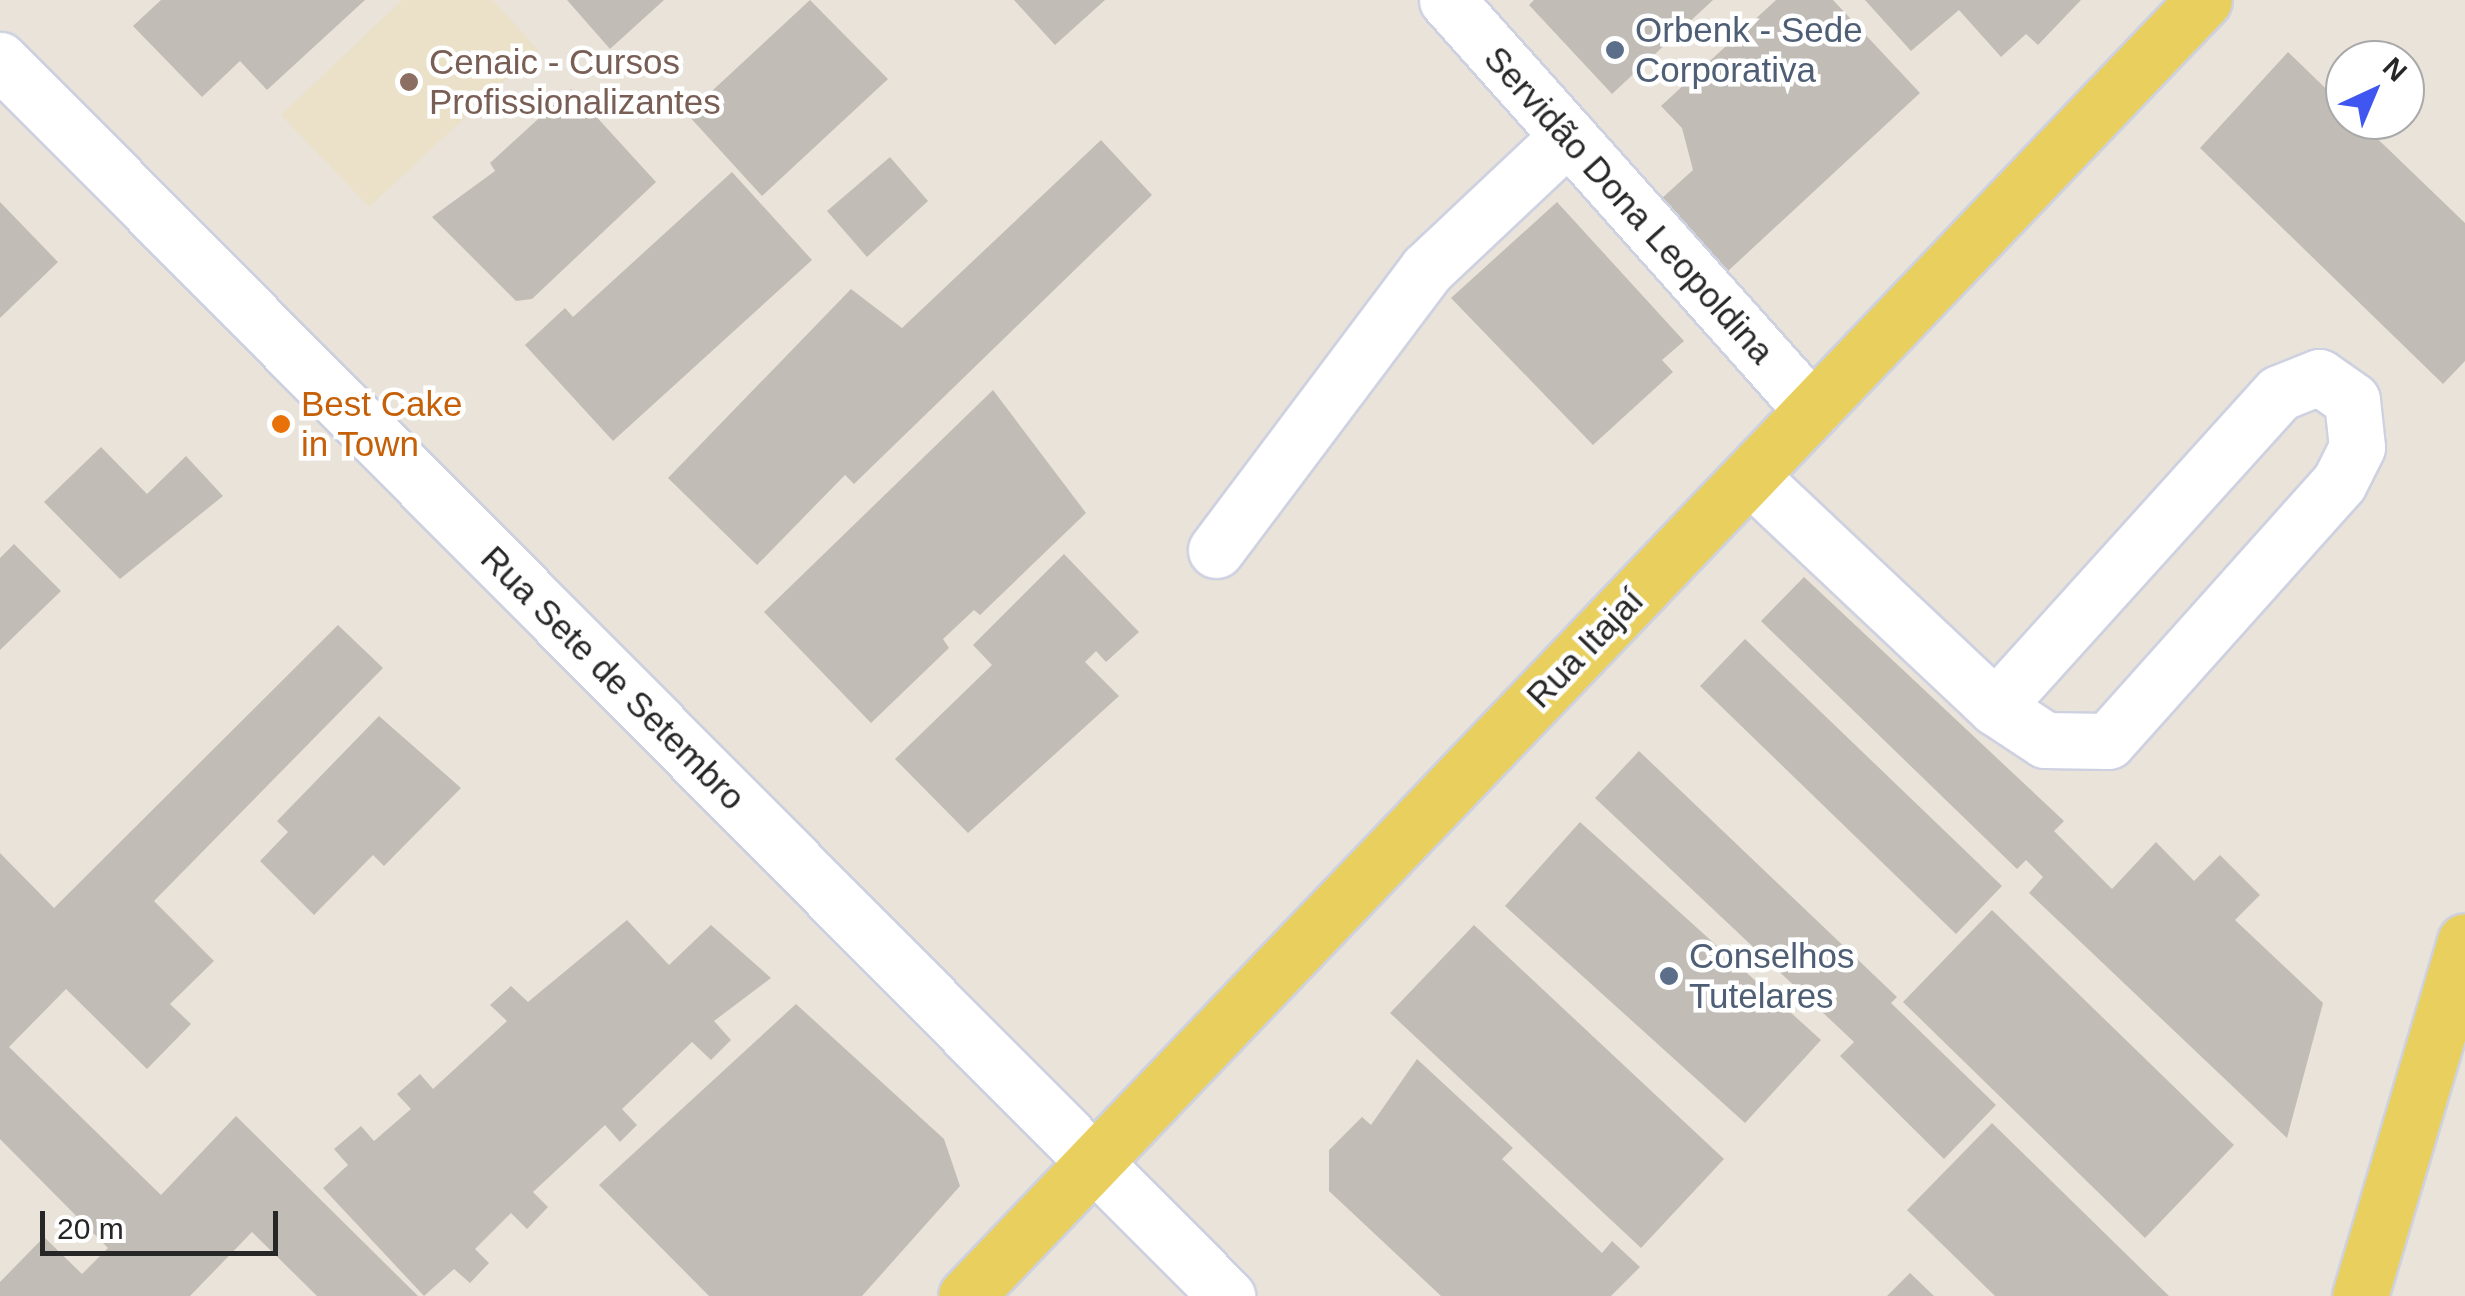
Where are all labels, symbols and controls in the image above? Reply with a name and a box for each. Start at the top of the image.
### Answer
place label: Orbenk - Sede Corporativa [1635,9,1863,91]
street label: Servidão Dona Leopoldina [1475,38,1783,372]
marker: Orbenk - Sede Corporativa [1604,39,1626,61]
north arrow [2325,40,2425,140]
place label: Cenaic - Cursos Profissionalizantes [429,41,721,123]
text: N [2377,51,2413,88]
marker: Cenaic - Cursos Profissionalizantes [398,71,420,93]
place label: Best Cake in Town [301,383,462,465]
marker: Best Cake in Town [270,413,292,435]
street label: Rua Sete de Setembro [472,537,754,819]
street label: Rua Itajaí [1518,580,1652,716]
place label: Conselhos Tutelares [1689,935,1854,1017]
marker: Conselhos Tutelares [1658,965,1680,987]
scale bar [45,1191,282,1253]
text: 20 m [57,1212,124,1245]

